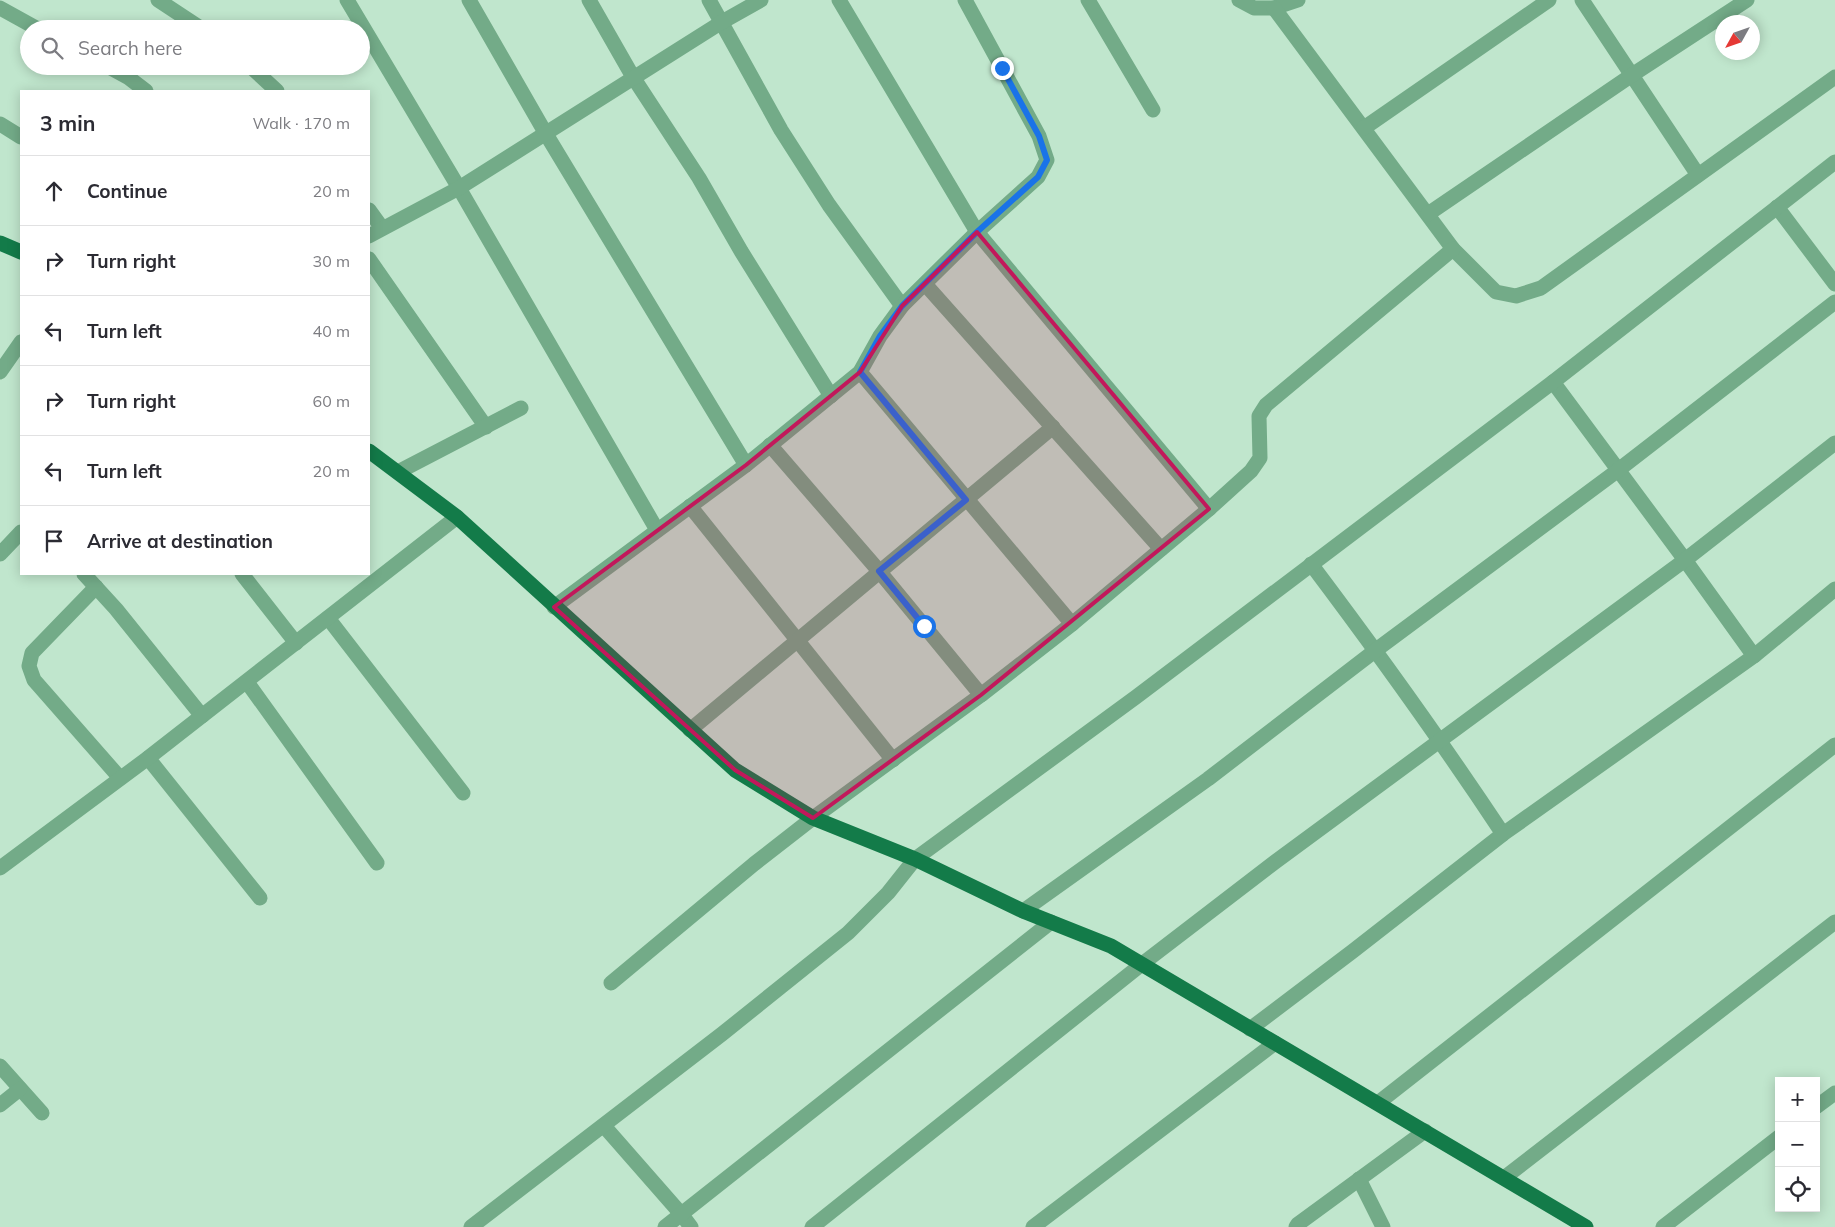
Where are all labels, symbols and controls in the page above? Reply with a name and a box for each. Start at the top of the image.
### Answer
north arrow [1715,15,1760,60]
search box [20,20,370,75]
icon: search [38,34,66,62]
text: Search here [78,36,182,60]
route end [991,57,1014,80]
text: 3 min [40,110,95,136]
text: Walk · 170 m [252,113,350,133]
icon: ahead [40,177,68,205]
text: Continue [87,179,167,203]
text: 20 m [313,181,350,201]
icon: right [40,247,68,275]
text: Turn right [87,249,176,273]
text: 30 m [313,251,350,271]
icon: left [40,317,68,345]
text: Turn left [87,319,162,343]
text: 40 m [313,321,350,341]
icon: right [40,387,68,415]
text: Turn right [87,389,176,413]
text: 60 m [313,391,350,411]
icon: left [40,457,68,485]
text: Turn left [87,459,162,483]
text: 20 m [313,461,350,481]
icon: arrive [40,527,68,555]
text: Arrive at destination [87,529,273,553]
route start [913,615,936,638]
map controls [1775,1077,1820,1212]
button: + [1775,1077,1820,1122]
button: − [1775,1122,1820,1167]
button: locate [1775,1167,1820,1212]

